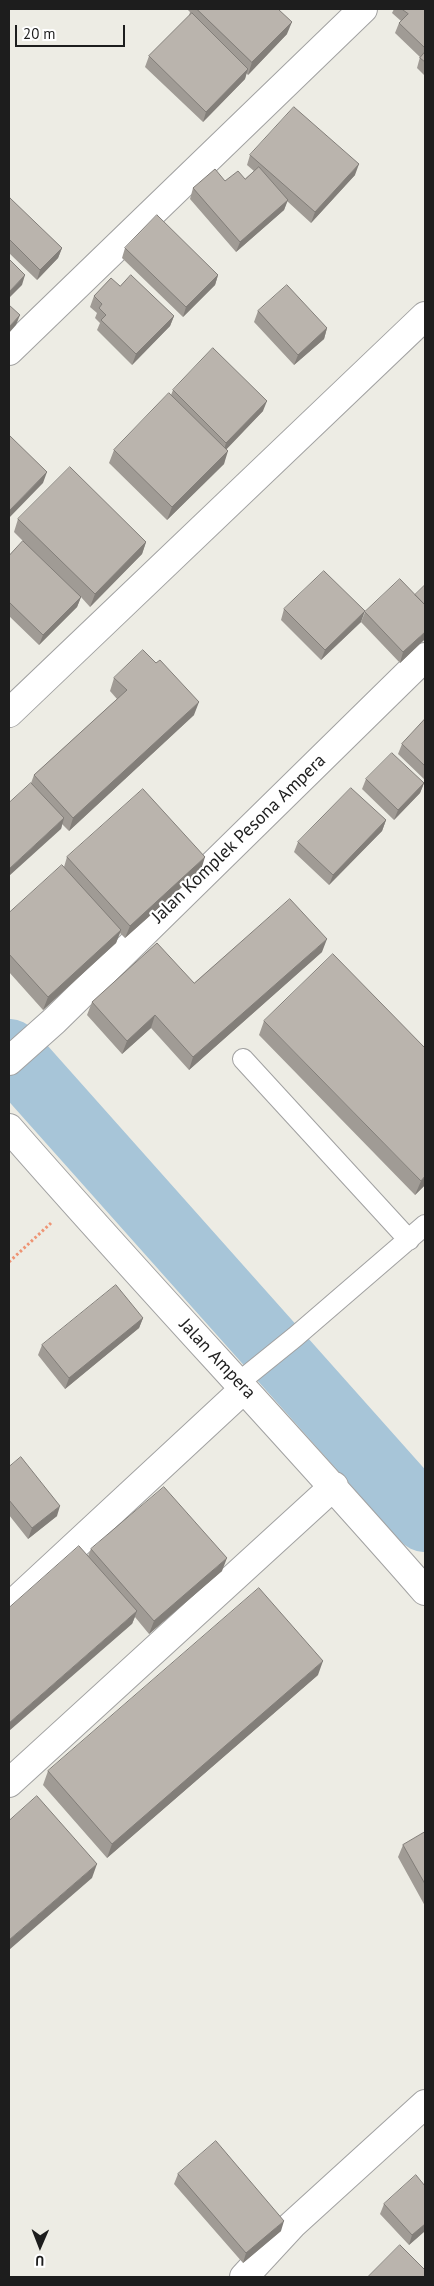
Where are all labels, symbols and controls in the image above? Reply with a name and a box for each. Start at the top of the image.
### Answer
scale bar [18,15,128,47]
text: 20 m [23,24,56,43]
street label: Jalan Komplek Pesona Ampera [148,750,330,928]
street label: Jalan Ampera [174,1314,260,1404]
north arrow [15,2221,65,2271]
text: U [35,2252,44,2270]

